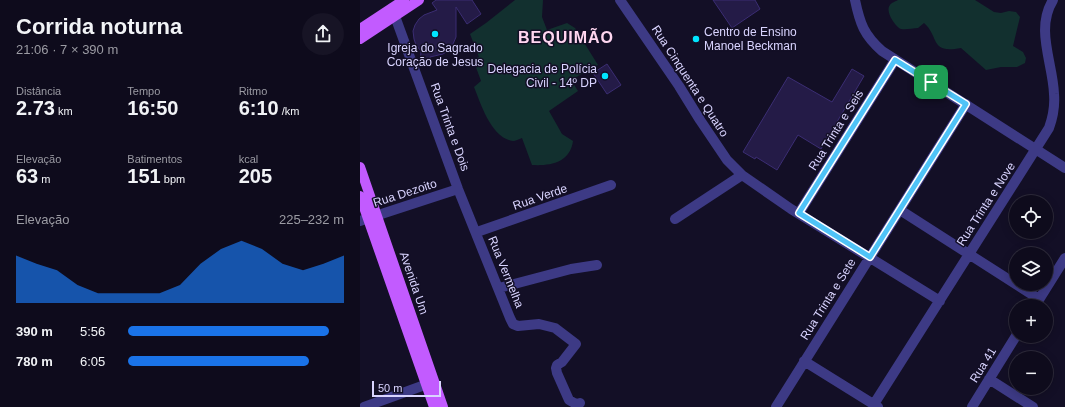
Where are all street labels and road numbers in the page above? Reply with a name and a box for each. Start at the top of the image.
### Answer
street label: Rua Cinquenta e Quatro [649,23,731,140]
street label: Rua Trinta e Dois [428,81,472,173]
street label: Rua Trinta e Seis [806,87,866,173]
street label: Rua Trinta e Nove [954,159,1018,248]
street label: Rua Dezoito [371,176,439,210]
street label: Rua Verde [511,181,569,213]
street label: Rua Vermelha [485,234,527,310]
street label: Avenida Um [397,250,431,316]
street label: Rua Trinta e Sete [797,255,859,342]
street label: Rua 41 [967,345,999,385]

